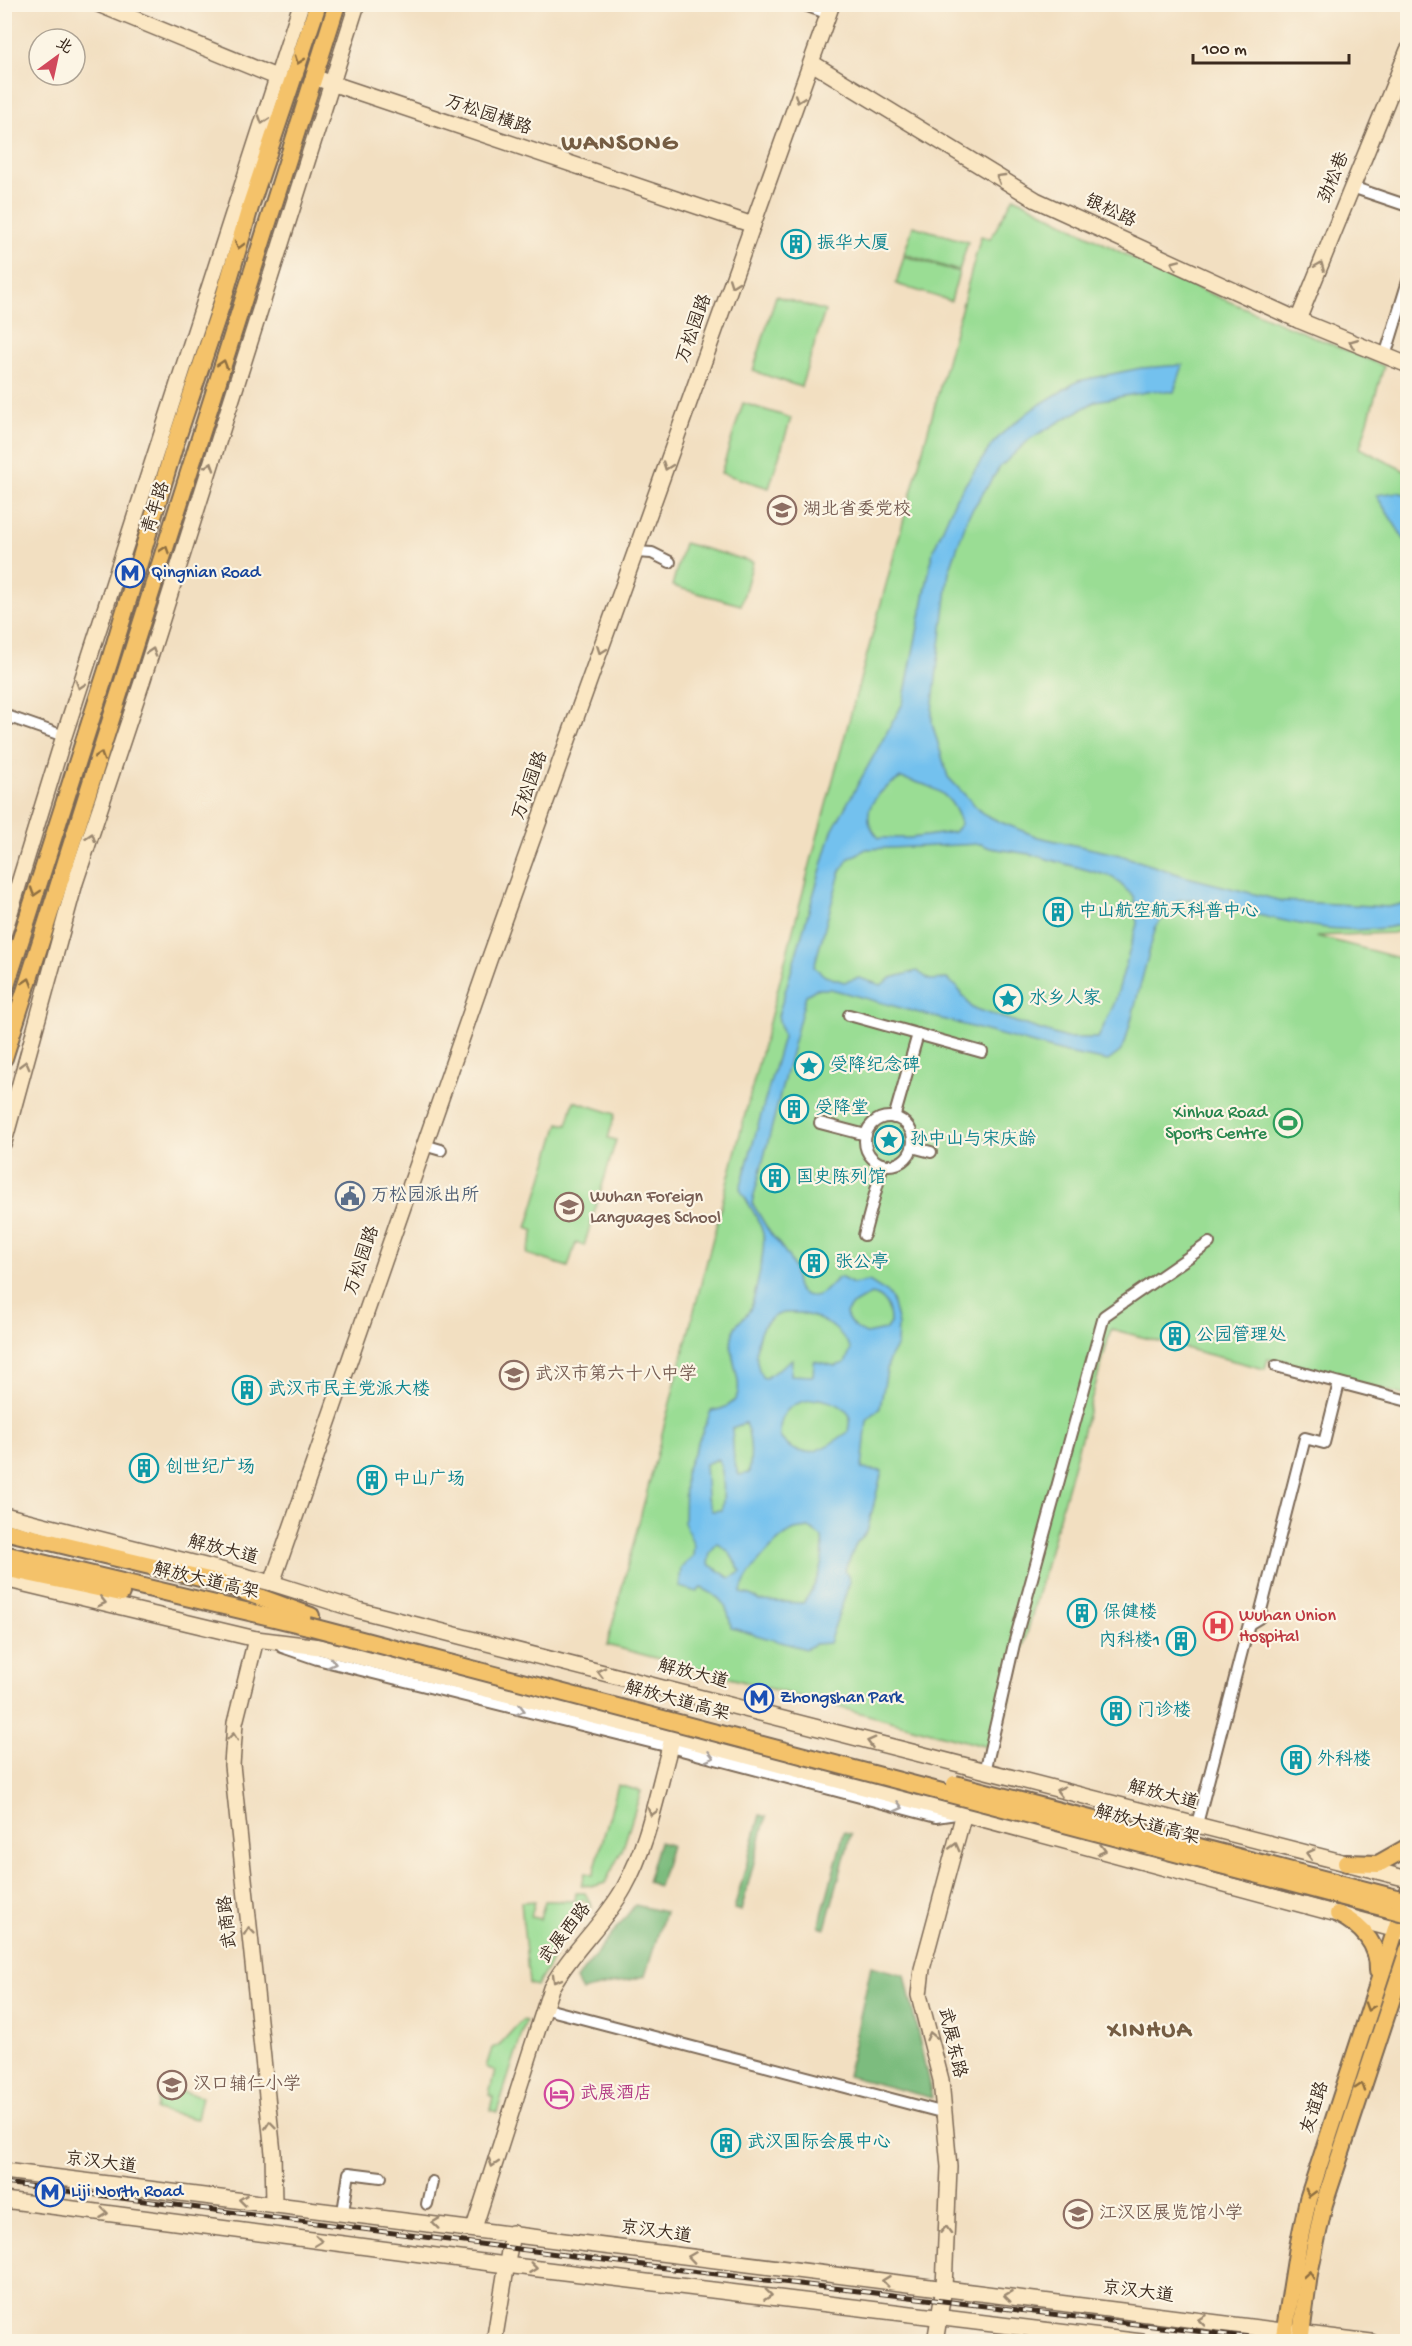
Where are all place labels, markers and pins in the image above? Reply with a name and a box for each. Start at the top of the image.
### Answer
building icon: 振华大厦 [780,228,812,260]
place label: 振华大厦 [817,233,889,255]
school or university icon: 湖北省委党校 [766,494,798,526]
place label: 湖北省委党校 [803,499,911,521]
metro station icon: Qingnian Road [114,557,146,589]
place label: Qingnian Road [151,563,262,584]
building icon: 中山航空航天科普中心 [1042,896,1074,928]
place label: 中山航空航天科普中心 [1079,901,1259,923]
place icon: 水乡人家 [992,983,1024,1015]
place label: 水乡人家 [1029,988,1101,1010]
place icon: 受降纪念碑 [793,1050,825,1082]
place label: 受降纪念碑 [830,1054,920,1077]
building icon: 受降堂 [778,1093,810,1125]
place label: 受降堂 [815,1098,869,1120]
place label: Xinhua Road Sports Centre [1165,1103,1268,1145]
sports icon: Xinhua Road Sports Centre [1272,1107,1304,1139]
place icon: 孙中山与宋庆龄 [873,1124,905,1156]
place label: 孙中山与宋庆龄 [910,1129,1036,1151]
building icon: 国史陈列馆 [759,1162,791,1194]
place label: 国史陈列馆 [796,1167,886,1189]
public building icon: 万松园派出所 [334,1180,366,1212]
place label: 万松园派出所 [371,1185,479,1207]
place label: Wuhan Foreign Languages School [590,1187,721,1229]
school or university icon: Wuhan Foreign Languages School [553,1191,585,1223]
building icon: 张公亭 [798,1247,830,1279]
place label: 张公亭 [835,1252,889,1274]
building icon: 公园管理处 [1159,1320,1191,1352]
place label: 公园管理处 [1196,1325,1286,1347]
school or university icon: 武汉市第六十八中学 [498,1359,530,1391]
place label: 武汉市第六十八中学 [535,1364,697,1386]
building icon: 武汉市民主党派大楼 [231,1374,263,1406]
place label: 武汉市民主党派大楼 [268,1379,430,1401]
building icon: 创世纪广场 [128,1452,160,1484]
place label: 创世纪广场 [165,1457,255,1479]
building icon: 中山广场 [356,1464,388,1496]
place label: 中山广场 [393,1469,465,1491]
building icon: 保健楼 [1066,1597,1098,1629]
place label: 保健楼 [1103,1602,1157,1624]
place label: Wuhan Union Hospital [1239,1606,1336,1648]
hospital icon: Wuhan Union Hospital [1202,1610,1234,1642]
building icon: 内科楼1 [1165,1625,1197,1657]
place label: 内科楼1 [1099,1630,1160,1652]
metro station icon: Zhongshan Park [743,1682,775,1714]
place label: Zhongshan Park [780,1688,905,1709]
building icon: 门诊楼 [1100,1695,1132,1727]
place label: 门诊楼 [1137,1700,1191,1722]
building icon: 外科楼 [1280,1744,1312,1776]
place label: 外科楼 [1317,1749,1371,1771]
school or university icon: 汉口辅仁小学 [156,2069,188,2101]
place label: 汉口辅仁小学 [193,2074,301,2096]
hotel icon: 武展酒店 [543,2078,575,2110]
place label: 武展酒店 [580,2083,652,2105]
building icon: 武汉国际会展中心 [710,2127,742,2159]
place label: 武汉国际会展中心 [747,2132,891,2154]
metro station icon: Liji North Road [34,2176,66,2208]
place label: Liji North Road [71,2182,184,2203]
school or university icon: 江汉区展览馆小学 [1062,2198,1094,2230]
place label: 江汉区展览馆小学 [1099,2203,1243,2225]

